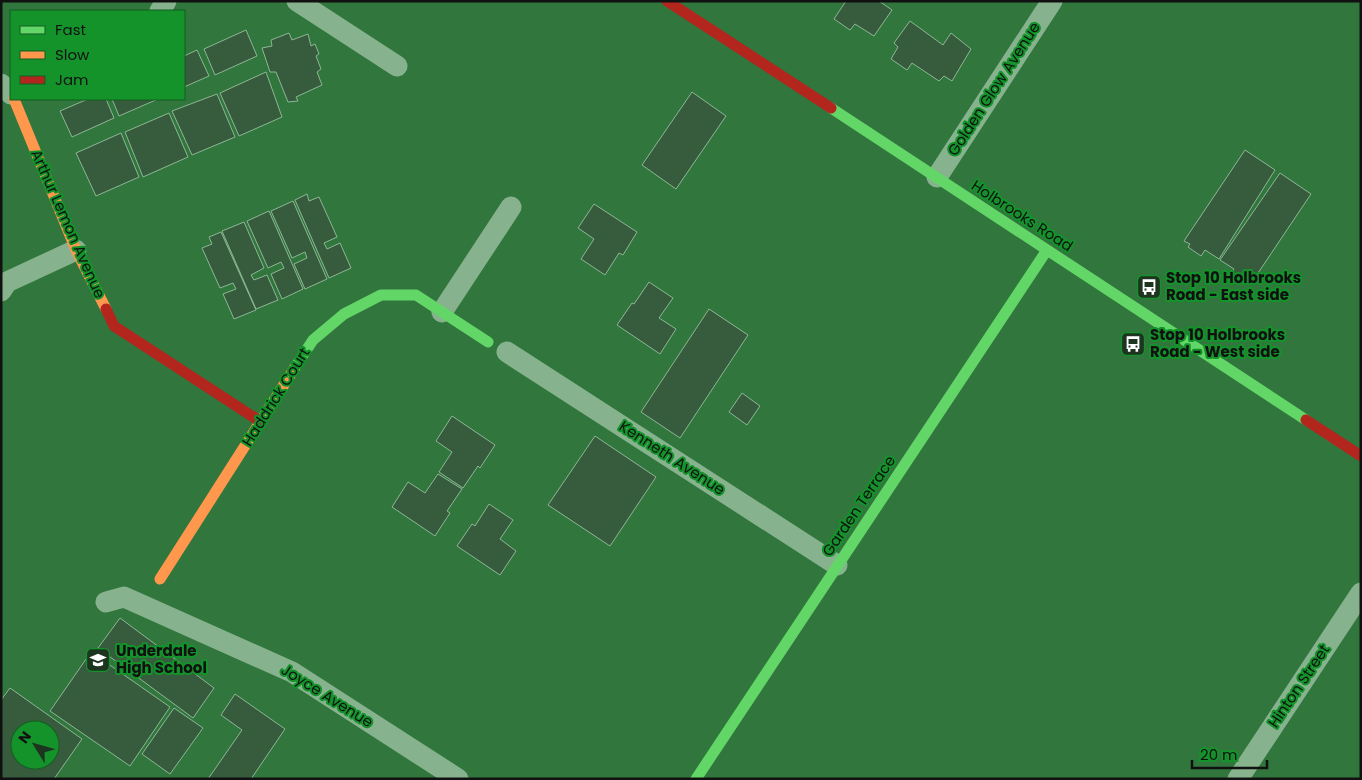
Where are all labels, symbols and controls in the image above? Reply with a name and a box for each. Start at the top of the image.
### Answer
legend [10,10,185,100]
street label: Golden Glow Avenue [942,18,1045,160]
text: Fast [55,19,86,40]
text: Slow [55,44,90,65]
text: Jam [55,69,89,90]
street label: Arthur Lemon Avenue [26,146,111,301]
street label: Holbrooks Road [967,175,1077,256]
place label: Stop 10 Holbrooks Road - East side [1166,267,1301,305]
bus stop icon: Stop 10 Holbrooks Road - East side [1136,274,1162,300]
place label: Stop 10 Holbrooks Road - West side [1150,324,1285,362]
bus stop icon: Stop 10 Holbrooks Road - West side [1120,331,1146,357]
street label: Haddrick Court [237,343,314,450]
street label: Kenneth Avenue [615,416,729,500]
street label: Garden Terrace [817,451,900,560]
place label: Underdale High School [116,640,207,678]
street label: Hinton Street [1263,640,1334,731]
school or university icon: Underdale High School [85,647,111,673]
street label: Joyce Avenue [277,659,377,732]
north arrow [10,720,60,770]
text: N [13,727,36,747]
scale bar [1192,738,1267,770]
text: 20 m [1200,744,1238,765]

